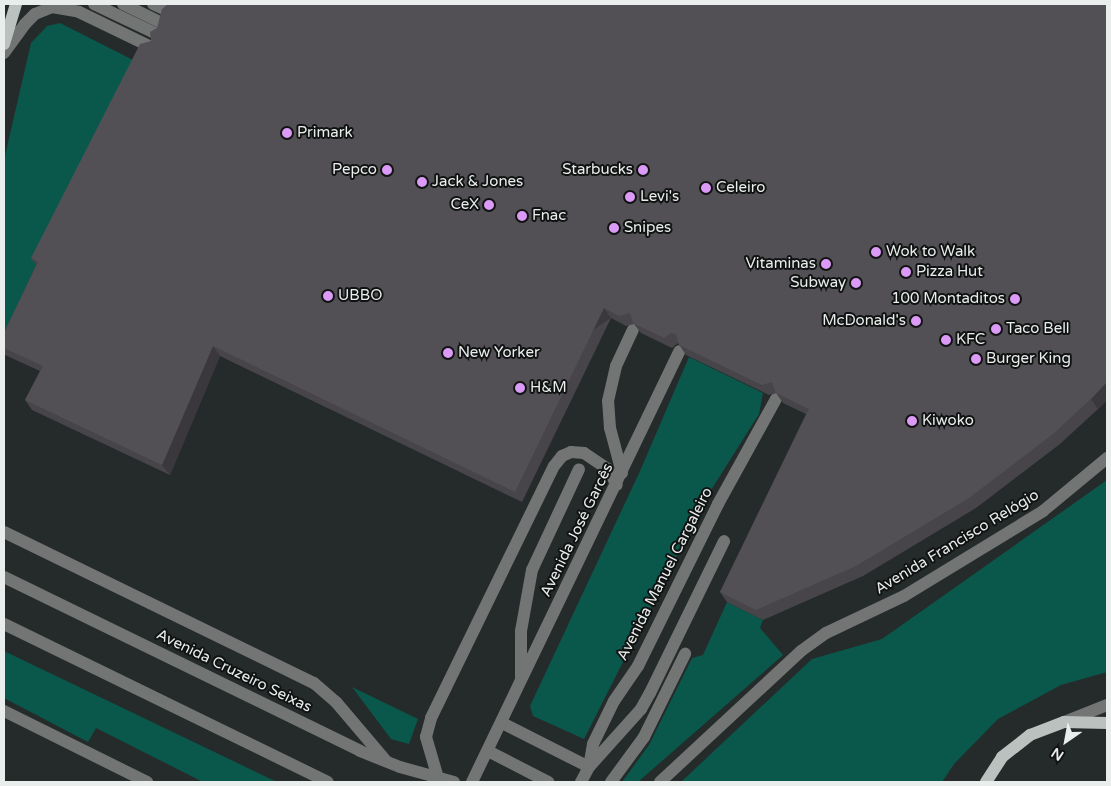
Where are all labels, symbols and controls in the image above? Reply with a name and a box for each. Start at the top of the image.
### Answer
place label: Primark [297,124,353,142]
marker: Primark [281,127,293,139]
place label: Pepco [332,161,377,179]
place label: Starbucks [562,161,633,179]
marker: Pepco [381,164,393,176]
marker: Starbucks [637,164,649,176]
place label: Jack & Jones [432,173,523,191]
marker: Jack & Jones [416,176,428,188]
place label: Celeiro [716,179,765,197]
marker: Celeiro [700,182,712,194]
place label: Levi's [640,188,679,206]
marker: Levi's [624,191,636,203]
place label: CeX [451,196,479,214]
marker: CeX [483,199,495,211]
place label: Fnac [532,207,566,225]
marker: Fnac [516,210,528,222]
place label: Snipes [624,219,671,237]
marker: Snipes [608,222,620,234]
place label: Wok to Walk [886,243,975,261]
marker: Wok to Walk [870,246,882,258]
place label: Vitaminas [746,255,816,273]
marker: Vitaminas [820,258,832,270]
place label: Pizza Hut [916,263,983,281]
marker: Pizza Hut [900,266,912,278]
place label: Subway [790,274,846,292]
marker: Subway [850,277,862,289]
place label: UBBO [338,287,382,305]
marker: UBBO [322,290,334,302]
place label: 100 Montaditos [891,290,1005,308]
marker: 100 Montaditos [1009,293,1021,305]
place label: McDonald's [822,312,906,330]
marker: McDonald's [910,315,922,327]
place label: Taco Bell [1006,320,1070,338]
marker: Taco Bell [990,323,1002,335]
place label: KFC [956,331,985,349]
marker: KFC [940,334,952,346]
place label: New Yorker [458,344,540,362]
marker: New Yorker [442,347,454,359]
place label: Burger King [986,350,1071,368]
marker: Burger King [970,353,982,365]
place label: H&M [530,379,567,397]
marker: H&M [514,382,526,394]
place label: Kiwoko [922,412,974,430]
marker: Kiwoko [906,415,918,427]
street label: Avenida José Garcês [537,460,617,600]
street label: Avenida Manuel Cargaleiro [613,484,717,664]
street label: Avenida Francisco Relógio [872,486,1042,598]
street label: Avenida Cruzeiro Seixas [154,626,314,716]
north arrow [1041,716,1091,766]
text: N [1048,744,1067,764]

